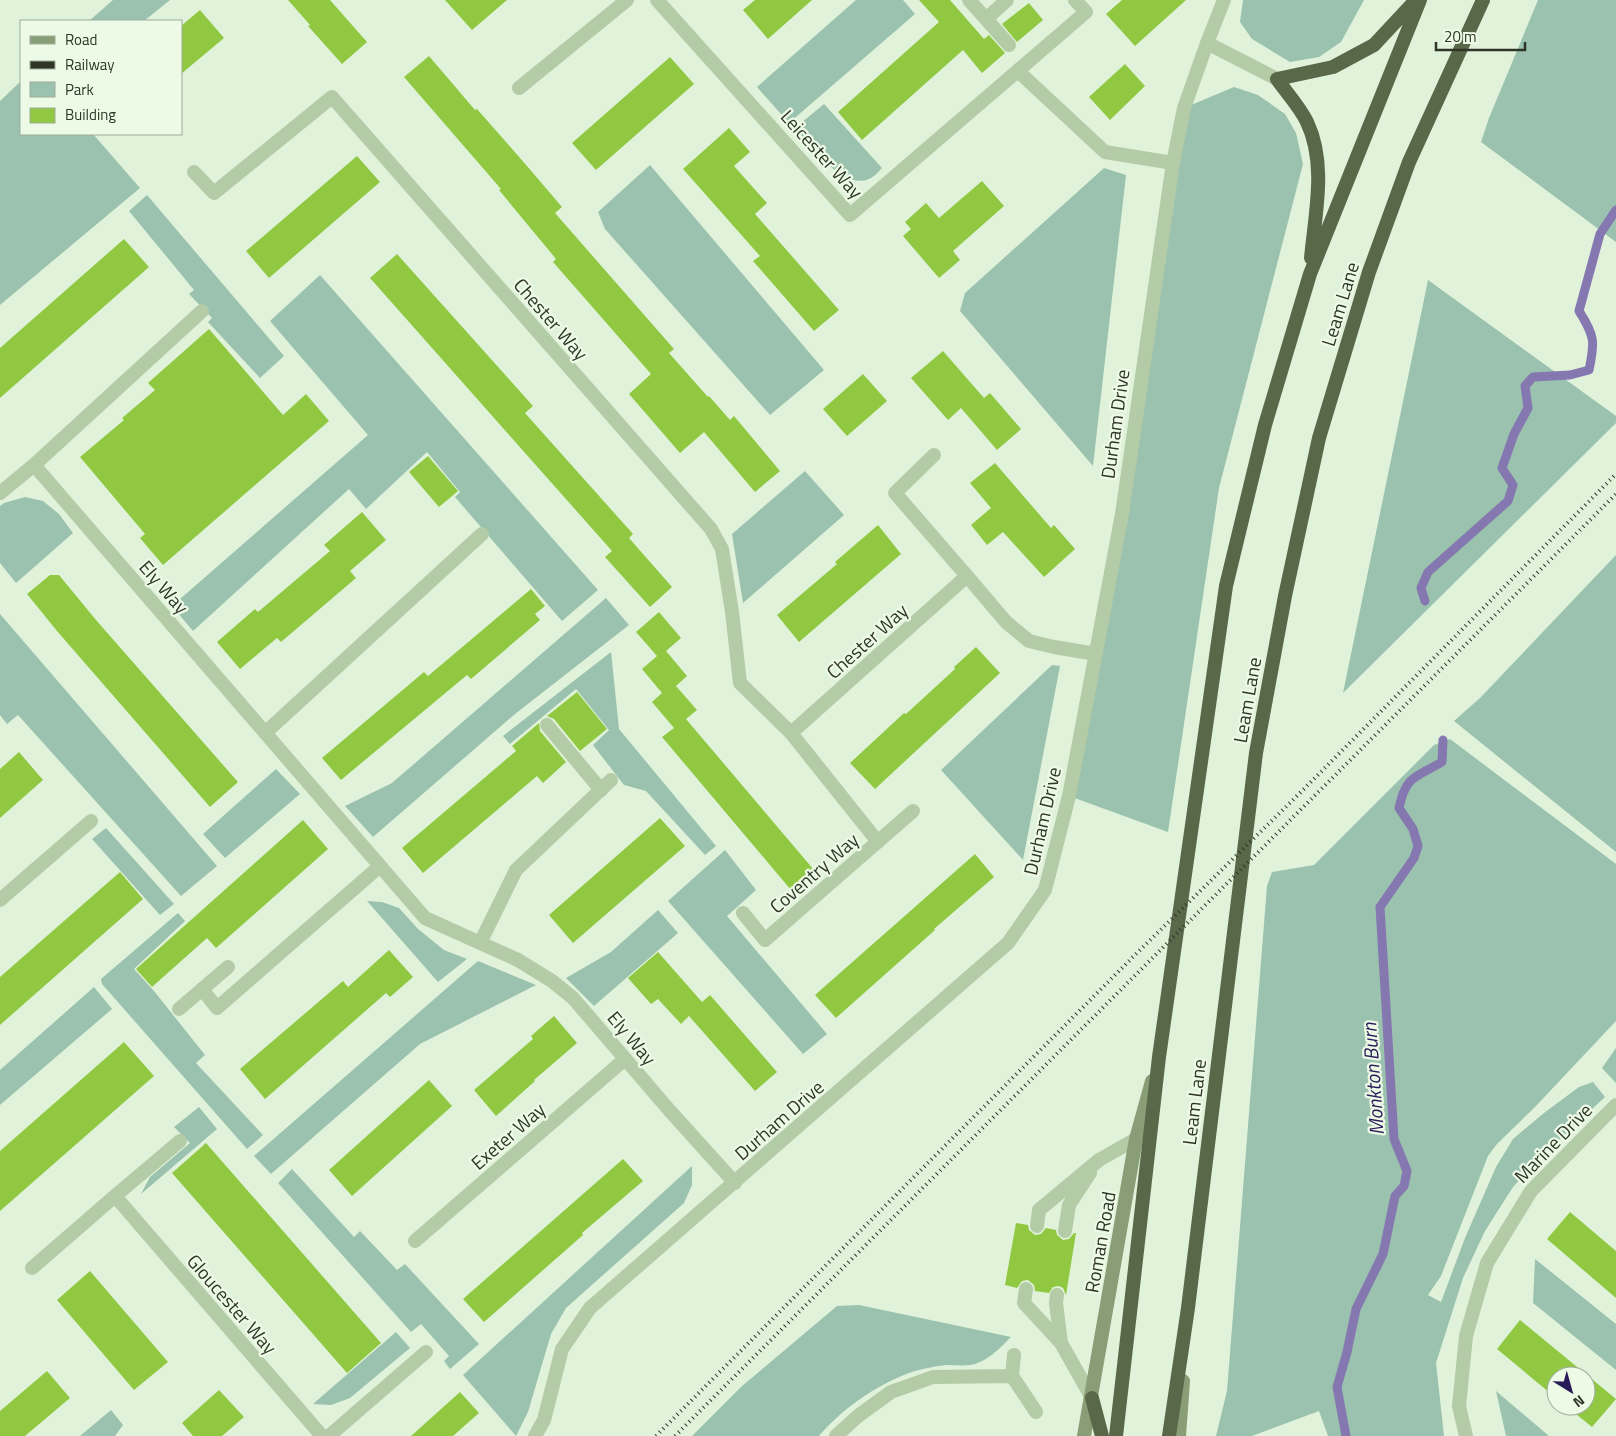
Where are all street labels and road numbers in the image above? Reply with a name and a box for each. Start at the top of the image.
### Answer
street label: Leicester Way [774,103,870,205]
street label: Leam Lane [1313,258,1366,350]
street label: Chester Way [507,271,595,366]
street label: Durham Drive [1092,367,1137,481]
street label: Ely Way [133,553,196,620]
street label: Chester Way [819,596,914,685]
street label: Leam Lane [1225,655,1268,745]
street label: Durham Drive [1015,764,1068,878]
street label: Coventry Way [762,825,865,920]
street label: Ely Way [601,1004,664,1071]
street label: Leam Lane [1174,1057,1213,1147]
street label: Durham Drive [728,1073,830,1167]
street label: Exeter Way [464,1095,551,1176]
street label: Marine Drive [1507,1096,1598,1189]
street label: Roman Road [1076,1189,1123,1295]
street label: Gloucester Way [180,1247,284,1360]

